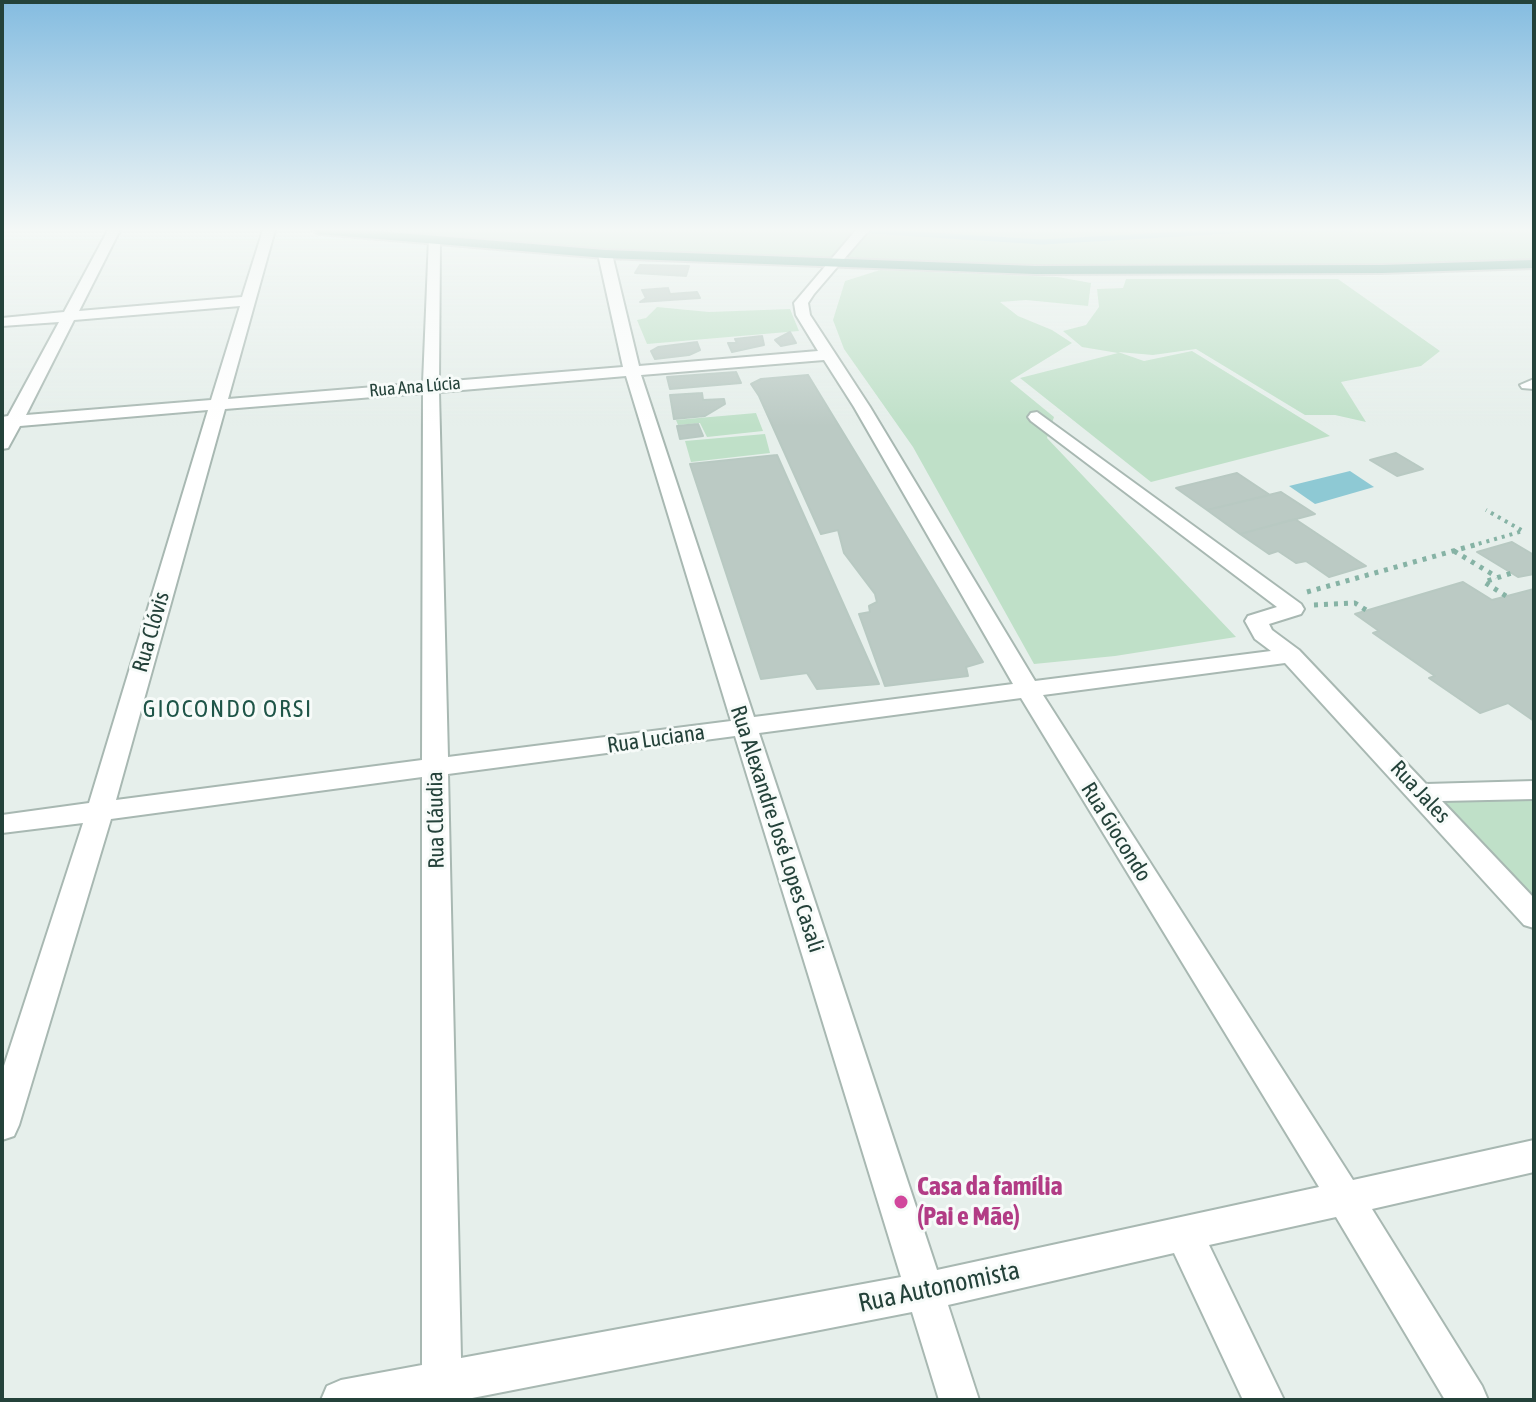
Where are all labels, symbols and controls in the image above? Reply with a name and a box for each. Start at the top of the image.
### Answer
street label: Rua Ana Lúcia [368,372,462,402]
street label: Rua Clóvis [127,589,175,675]
district label: GIOCONDO ORSI [143,695,313,723]
street label: Rua Alexandre José Lopes Casali [725,702,829,956]
street label: Rua Luciana [605,719,707,759]
street label: Rua Jales [1385,755,1455,829]
street label: Rua Cláudia [422,771,450,869]
street label: Rua Giocondo [1075,778,1157,886]
place label: Casa da família (Pai e Mãe) [917,1171,1063,1232]
marker: Casa da família (Pai e Mãe) [892,1193,910,1211]
street label: Rua Autonomista [855,1255,1023,1319]

